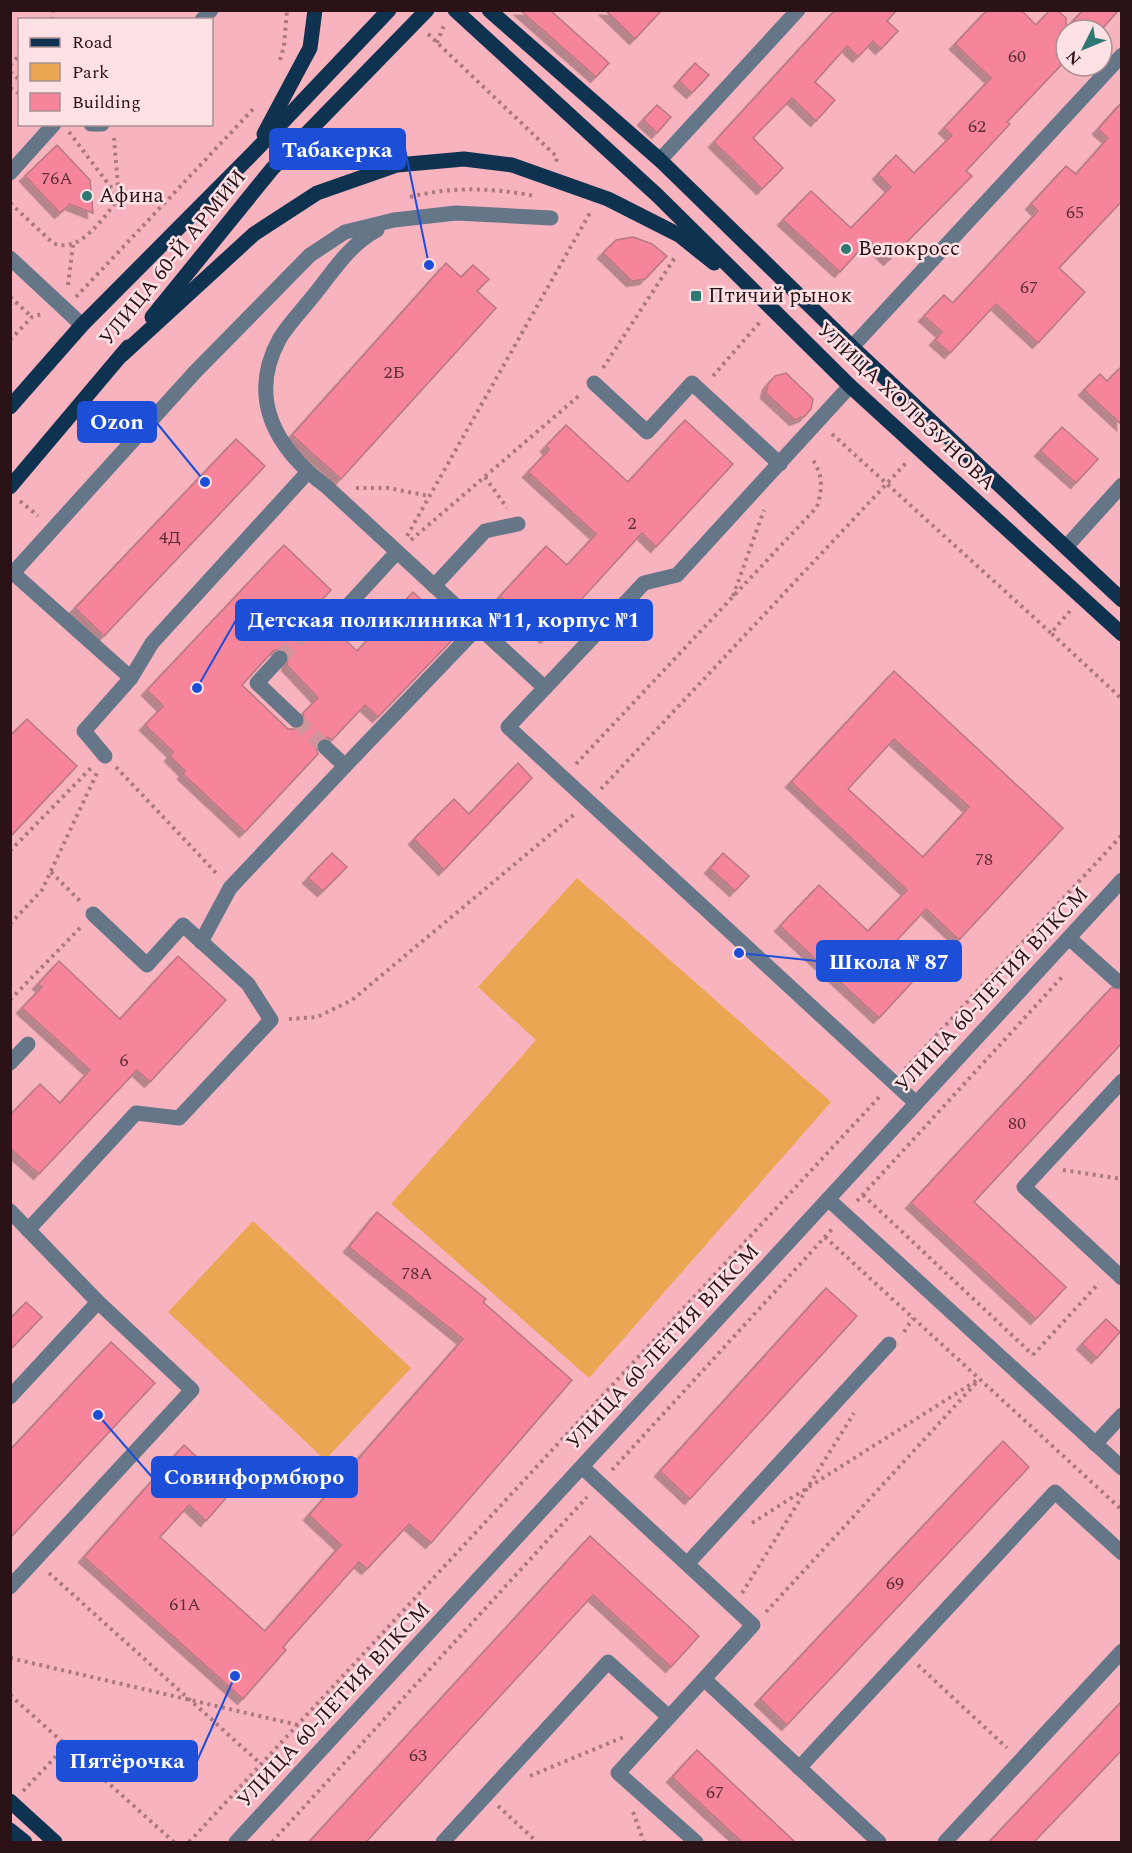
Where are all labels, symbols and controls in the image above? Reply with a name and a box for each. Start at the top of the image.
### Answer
legend [18,18,213,126]
north arrow [1054,18,1114,78]
text: Road [72,29,113,56]
house number: 60 [1008,43,1026,70]
text: N [1061,45,1087,71]
text: Park [72,59,109,86]
text: Building [72,89,141,116]
house number: 62 [968,113,986,140]
callout: Табакерка [270,129,405,169]
text: Табакерка [282,134,393,167]
street label: УЛИЦА 60-Й АРМИИ [92,163,254,353]
house number: 76А [41,165,73,192]
place label: Афина [99,180,165,212]
marker: Афина [80,189,94,203]
house number: 65 [1066,199,1084,226]
place label: Велокросс [858,233,960,265]
marker: Велокросс [839,242,853,256]
house number: 67 [1020,274,1038,301]
place label: Птичий рынок [708,280,852,312]
marker: Птичий рынок [689,289,703,303]
street label: УЛИЦА ХОЛЬЗУНОВА [809,315,1003,499]
house number: 2Б [383,359,405,386]
callout: Ozon [78,402,156,442]
text: Ozon [90,406,144,439]
house number: 2 [628,510,637,537]
house number: 4Д [159,524,181,551]
callout: Детская поликлиника №11, корпус №1 [236,600,652,640]
text: Детская поликлиника №11, корпус №1 [248,604,640,637]
house number: 78 [975,846,993,873]
street label: УЛИЦА 60-ЛЕТИЯ ВЛКСМ [888,880,1096,1100]
callout: Школа № 87 [817,941,961,981]
text: Школа № 87 [829,946,949,979]
house number: 6 [120,1047,129,1074]
house number: 80 [1008,1110,1026,1137]
street label: УЛИЦА 60-ЛЕТИЯ ВЛКСМ [559,1237,767,1457]
house number: 78А [401,1260,433,1287]
callout: Совинформбюро [152,1457,357,1497]
text: Совинформбюро [164,1461,344,1494]
house number: 69 [886,1570,904,1597]
house number: 61А [169,1591,201,1618]
street label: УЛИЦА 60-ЛЕТИЯ ВЛКСМ [230,1595,438,1815]
callout: Пятёрочка [57,1741,197,1781]
house number: 63 [409,1742,427,1769]
text: Пятёрочка [69,1745,185,1778]
house number: 67 [706,1779,724,1806]

